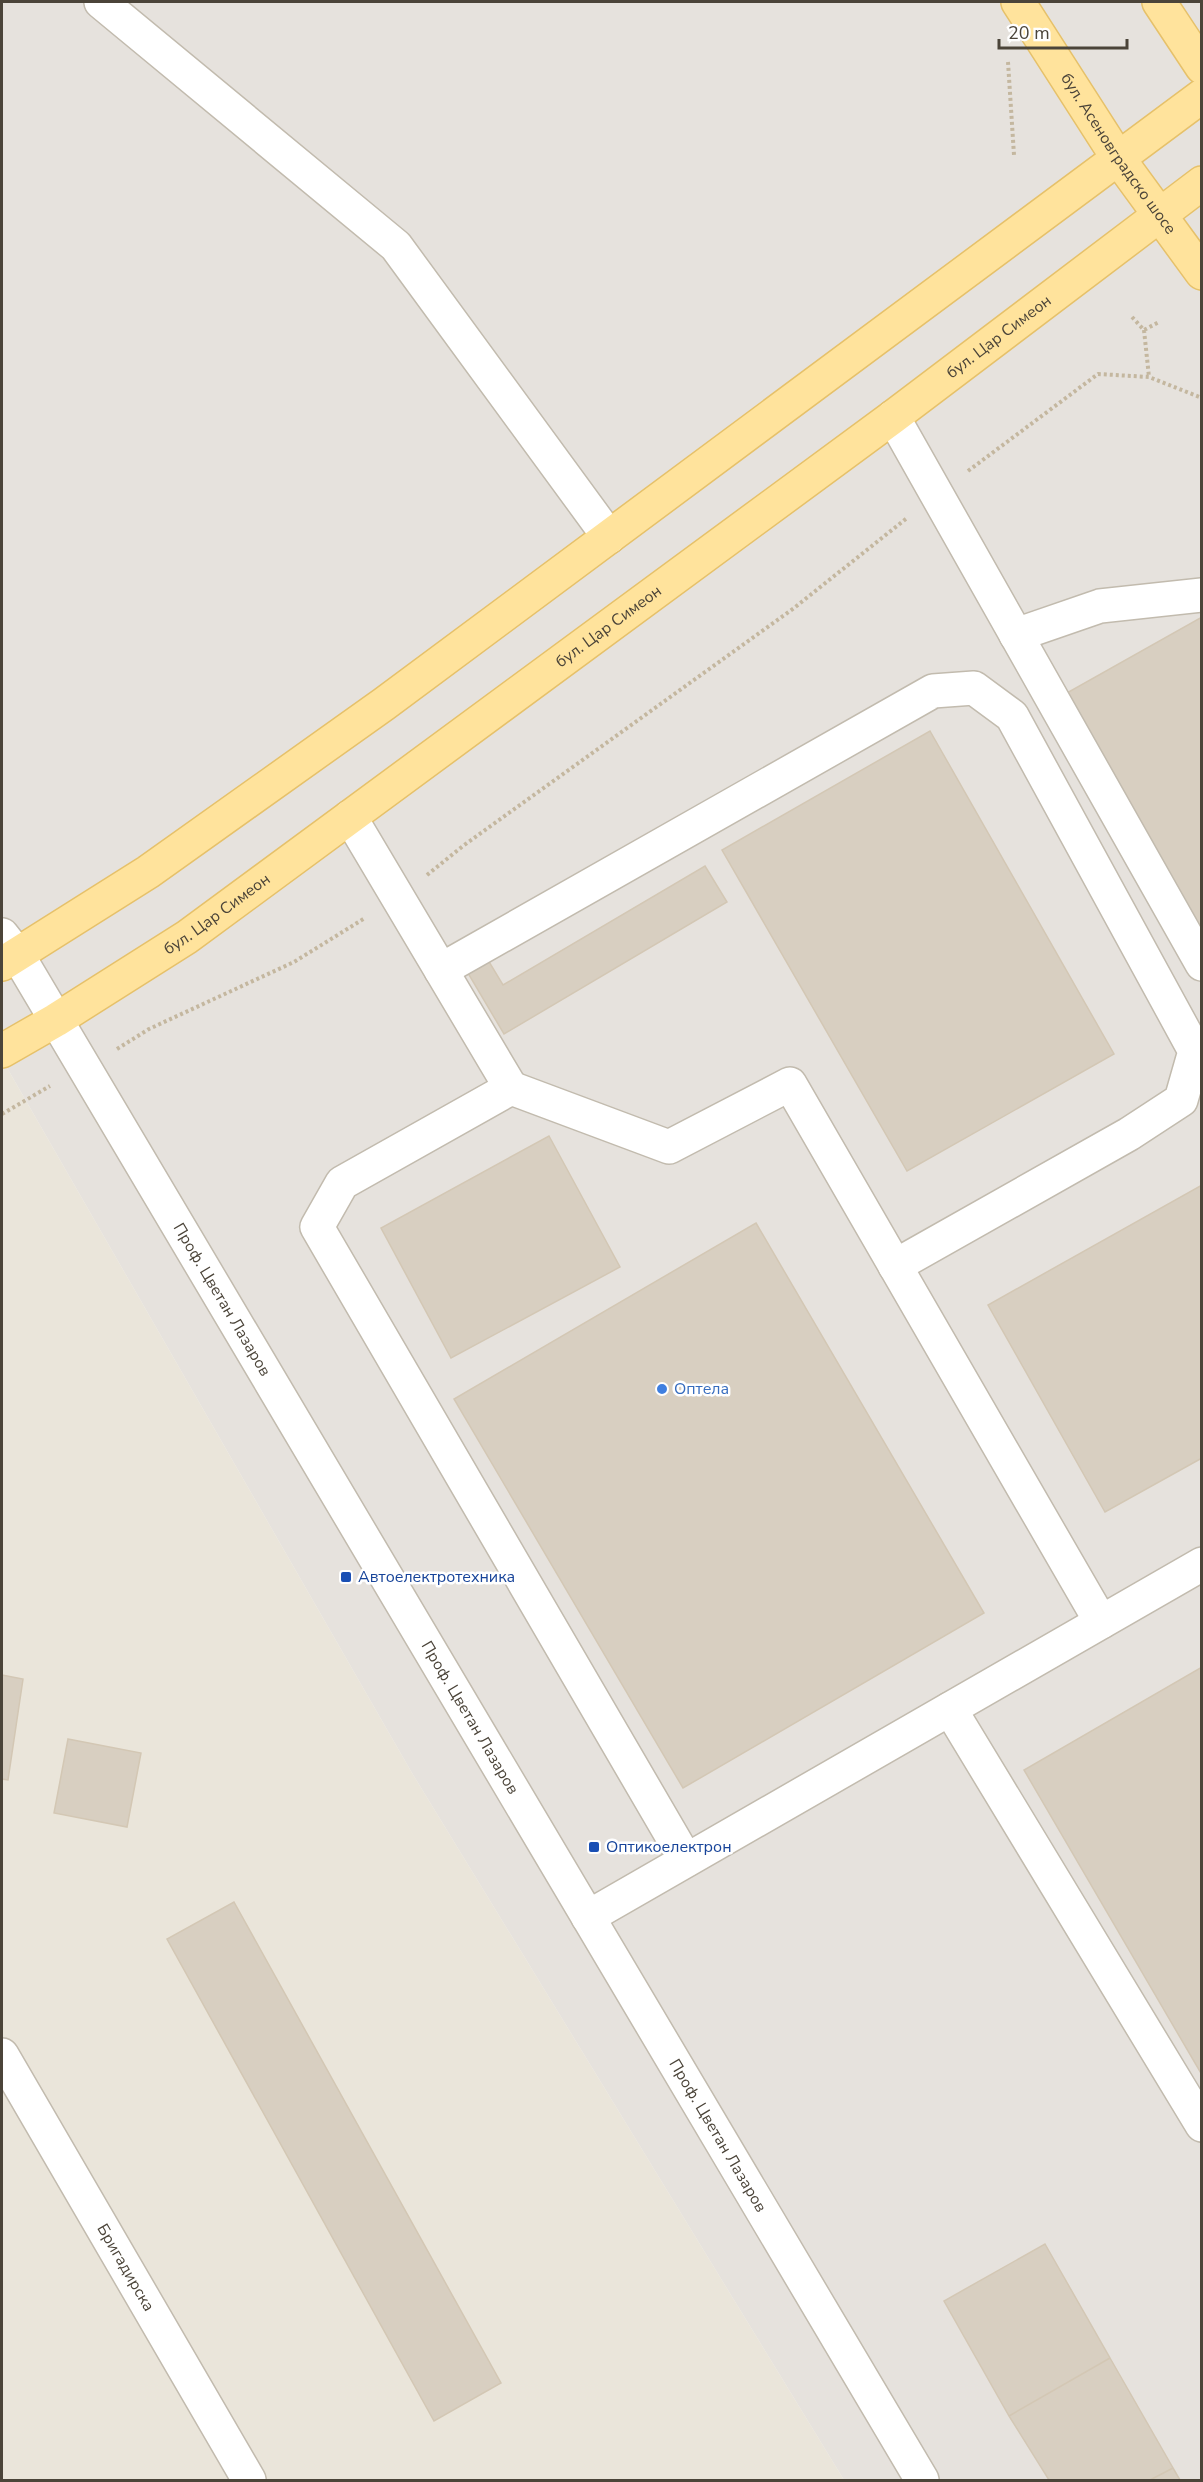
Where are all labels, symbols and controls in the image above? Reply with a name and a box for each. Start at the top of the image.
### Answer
scale bar [999,12,1126,50]
text: 20 m [1008,21,1050,45]
street label: бул. Асеновградско шосе [1055,69,1181,239]
street label: бул. Цар Симеон [942,290,1056,384]
street label: бул. Цар Симеон [551,580,666,673]
street label: бул. Цар Симеон [159,868,275,960]
street label: Проф. Цветан Лазаров [168,1219,276,1381]
place label: Оптела [674,1378,729,1400]
marker: Оптела [655,1382,669,1396]
place label: Автоелектротехника [358,1566,515,1588]
marker: Автоелектротехника [339,1570,353,1584]
street label: Проф. Цветан Лазаров [416,1637,524,1799]
place label: Оптикоелектрон [606,1836,732,1858]
marker: Оптикоелектрон [587,1840,601,1854]
street label: Проф. Цветан Лазаров [664,2055,772,2217]
street label: Бригадирска [91,2220,160,2316]

